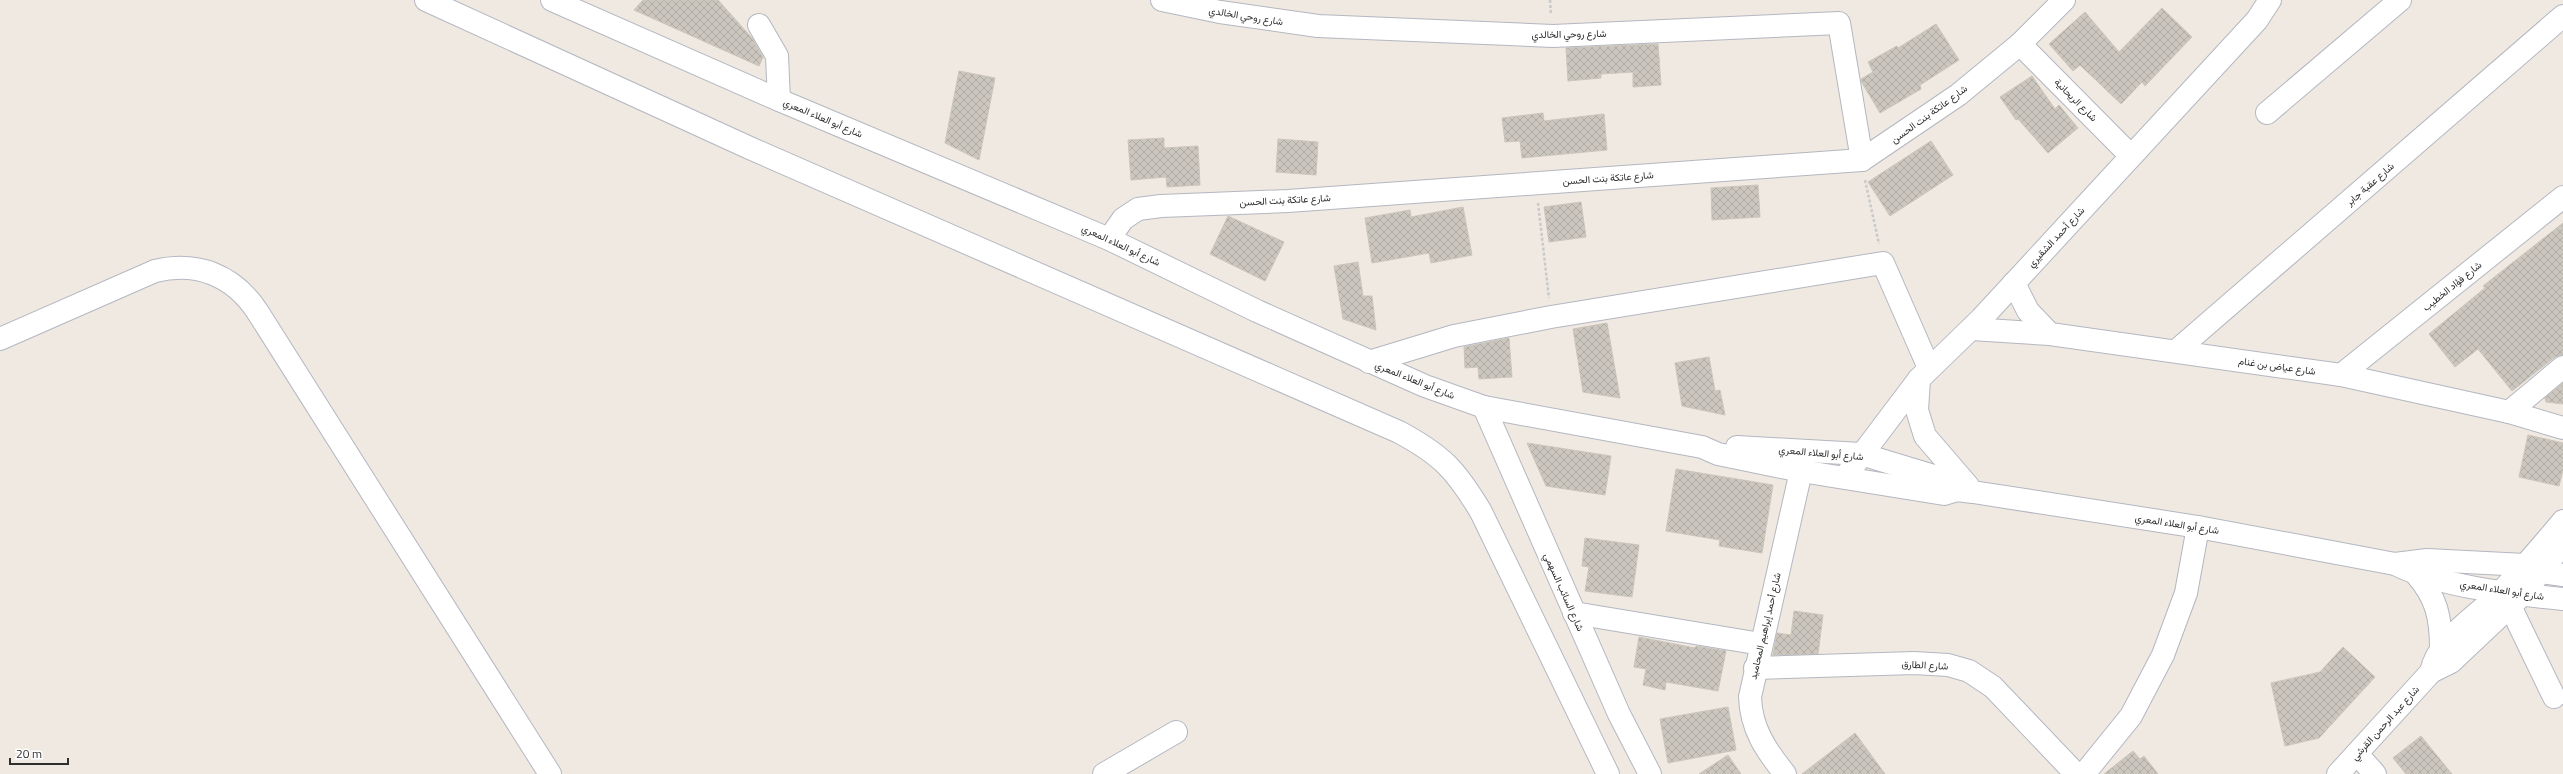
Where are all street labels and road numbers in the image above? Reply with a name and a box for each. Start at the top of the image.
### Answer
street label: شارع روحي الخالدي [1207,3,1284,30]
street label: شارع روحي الخالدي [1531,26,1607,43]
street label: شارع الريحانية [2051,75,2101,125]
street label: شارع عاتكة بنت الحسن [1888,81,1970,147]
street label: شارع أبو العلاء المعري [781,94,865,142]
street label: شارع عقبة جابر [2342,159,2397,210]
street label: شارع عاتكة بنت الحسن [1562,167,1654,189]
street label: شارع عاتكة بنت الحسن [1239,190,1331,210]
street label: شارع أحمد الشقيري [2024,203,2089,271]
street label: شارع أبو العلاء المعري [1079,220,1163,271]
street label: شارع فؤاد الخطيب [2419,257,2485,315]
street label: شارع عياض بن غنام [2237,353,2317,379]
street label: شارع أبو العلاء المعري [1372,357,1457,404]
street label: شارع أبو العلاء المعري [1778,442,1864,465]
street label: شارع أبو العلاء المعري [2134,510,2220,539]
street label: شارع السائب السهمي [1539,551,1588,634]
street label: شارع أحمد إبراهيم المحاميد [1745,571,1785,681]
street label: شارع أبو العلاء المعري [2459,576,2545,605]
street label: شارع الطارق [1901,656,1949,674]
street label: شارع عبد الرحمن القرشي [2347,682,2424,764]

